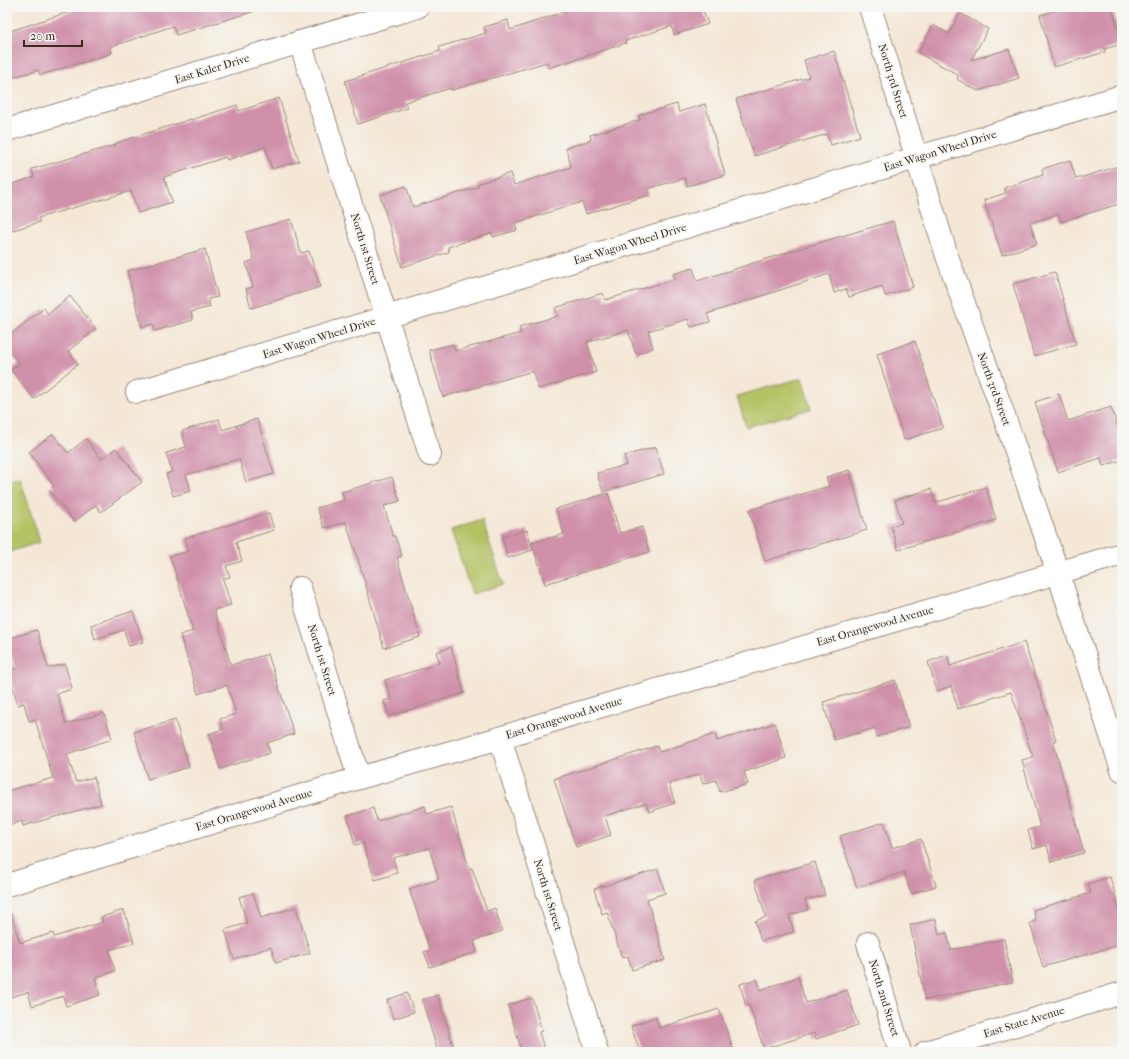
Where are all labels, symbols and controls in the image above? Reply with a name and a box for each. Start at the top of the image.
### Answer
scale bar [24,22,82,48]
text: 20 m [30,29,55,43]
street label: North 3rd Street [875,42,911,120]
street label: East Kaler Drive [173,51,252,87]
street label: East Wagon Wheel Drive [882,127,999,174]
street label: North 1st Street [348,212,382,286]
street label: East Wagon Wheel Drive [572,220,689,267]
street label: East Wagon Wheel Drive [261,314,378,361]
street label: North 3rd Street [975,350,1013,428]
street label: East Orangewood Avenue [815,603,936,649]
street label: North 1st Street [305,623,339,697]
street label: East Orangewood Avenue [504,694,624,742]
street label: East Orangewood Avenue [194,786,314,834]
street label: North 1st Street [531,858,565,932]
street label: North 2nd Street [866,958,902,1038]
street label: East State Avenue [982,1003,1067,1041]

